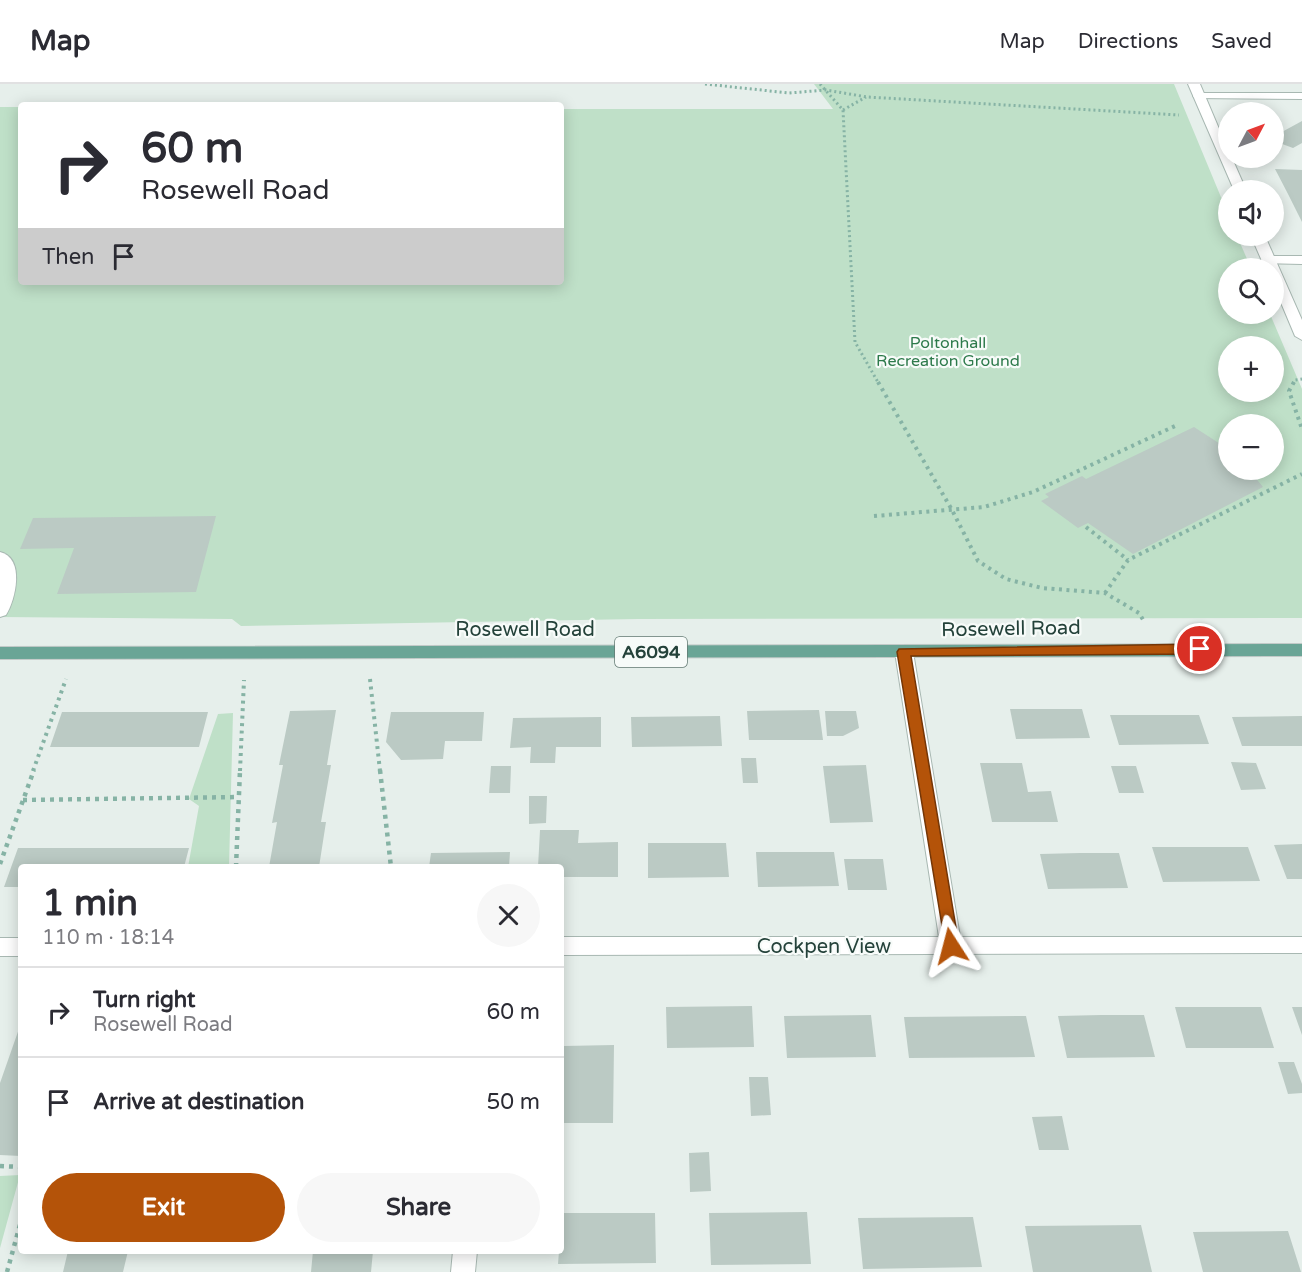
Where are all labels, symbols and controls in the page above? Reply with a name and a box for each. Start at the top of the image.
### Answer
text: Map [30,24,90,58]
text: Map [999,29,1045,54]
text: Directions [1078,29,1178,54]
text: Saved [1211,29,1272,54]
north arrow [1218,102,1284,168]
map controls [1218,102,1284,480]
text: 60 m [141,123,243,174]
icon: right [42,126,120,204]
text: Rosewell Road [141,174,330,207]
button: sound [1218,180,1284,246]
icon: arrive [107,240,140,273]
text: Then [42,244,95,270]
button: search [1218,258,1284,324]
park label: Poltonhall Recreation Ground [876,333,1020,371]
button: + [1218,336,1284,402]
button: − [1218,414,1284,480]
street label: Rosewell Road [941,616,1081,642]
street label: Rosewell Road [455,618,595,642]
pin [1174,623,1225,674]
icon: arrive [1183,632,1216,665]
road number: A6094 [615,637,687,667]
text: 1 min [42,882,138,925]
button: close [477,884,540,947]
position arrow [919,914,983,978]
text: 110 m · 18:14 [42,926,174,950]
street label: Cockpen View [757,935,891,959]
text: Turn right [93,987,195,1013]
icon: right [42,996,75,1029]
text: 60 m [486,999,540,1025]
text: Rosewell Road [93,1013,233,1037]
icon: arrive [42,1086,75,1119]
text: Arrive at destination [93,1089,304,1115]
text: 50 m [486,1089,540,1115]
button: Exit [42,1173,285,1242]
button: Share [297,1173,540,1242]

